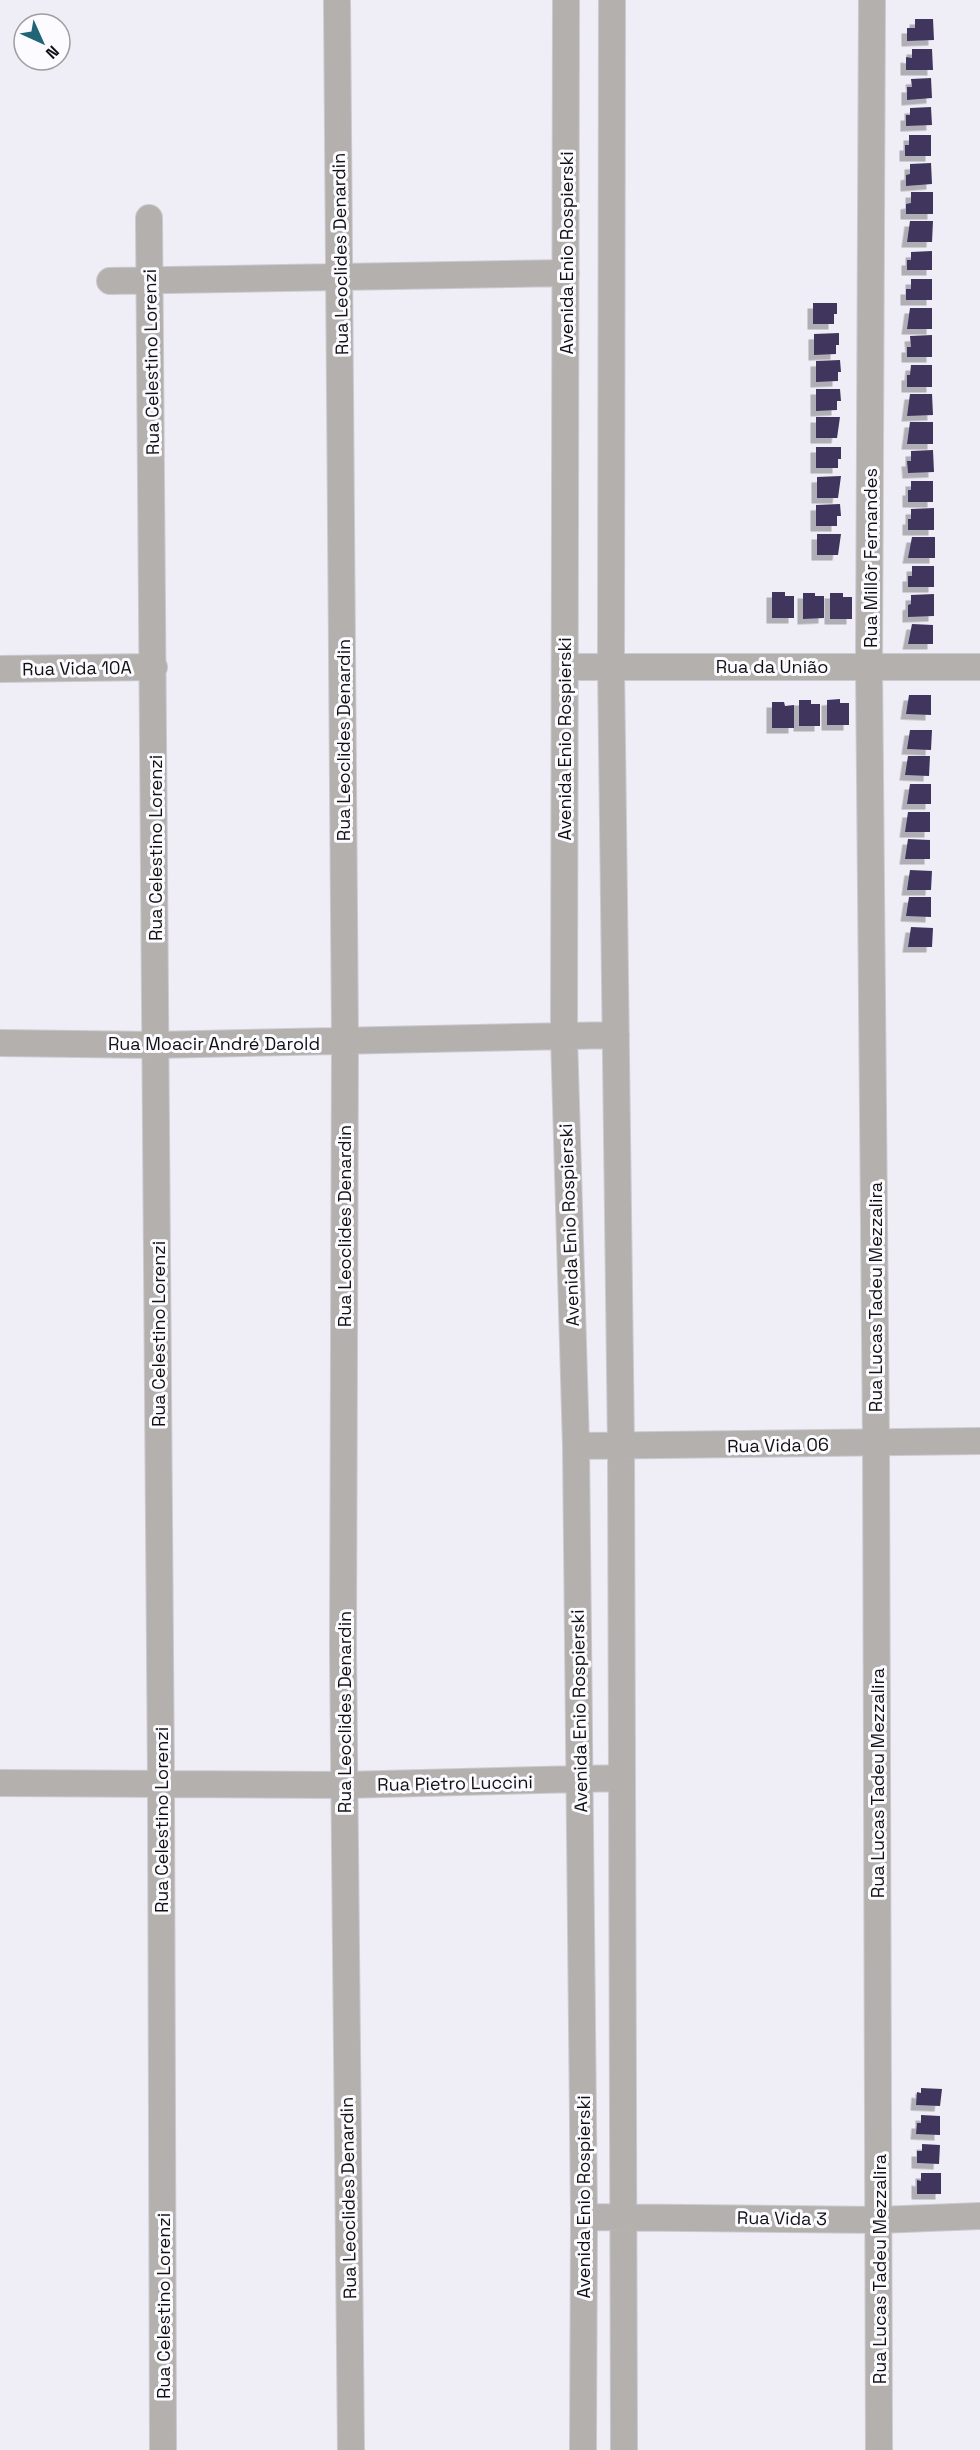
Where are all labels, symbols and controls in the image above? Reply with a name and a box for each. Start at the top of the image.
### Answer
north arrow [12,12,72,72]
text: N [41,41,63,63]
street label: Avenida Enio Rospierski [555,151,578,355]
street label: Rua Leoclides Denardin [327,153,353,355]
street label: Rua Celestino Lorenzi [138,269,164,455]
street label: Rua Millôr Fernandes [859,468,882,648]
street label: Avenida Enio Rospierski [553,637,576,841]
street label: Rua Leoclides Denardin [332,639,355,841]
street label: Rua da União [716,655,828,678]
street label: Rua Vida 10A [22,656,132,680]
street label: Rua Celestino Lorenzi [144,755,167,941]
street label: Rua Moacir André Darold [108,1032,320,1055]
street label: Avenida Enio Rospierski [554,1123,584,1327]
street label: Rua Leoclides Denardin [333,1125,356,1327]
street label: Rua Lucas Tadeu Mezzalira [864,1182,887,1412]
street label: Rua Celestino Lorenzi [147,1241,170,1427]
street label: Rua Vida 06 [727,1433,829,1457]
street label: Avenida Enio Rospierski [566,1609,592,1813]
street label: Rua Leoclides Denardin [333,1611,356,1813]
street label: Rua Lucas Tadeu Mezzalira [866,1668,889,1898]
street label: Rua Celestino Lorenzi [150,1727,173,1913]
street label: Rua Pietro Luccini [377,1770,533,1796]
street label: Avenida Enio Rospierski [572,2095,595,2299]
street label: Rua Leoclides Denardin [335,2097,361,2299]
street label: Rua Lucas Tadeu Mezzalira [868,2154,891,2384]
street label: Rua Vida 3 [737,2206,827,2230]
street label: Rua Celestino Lorenzi [152,2213,175,2399]

